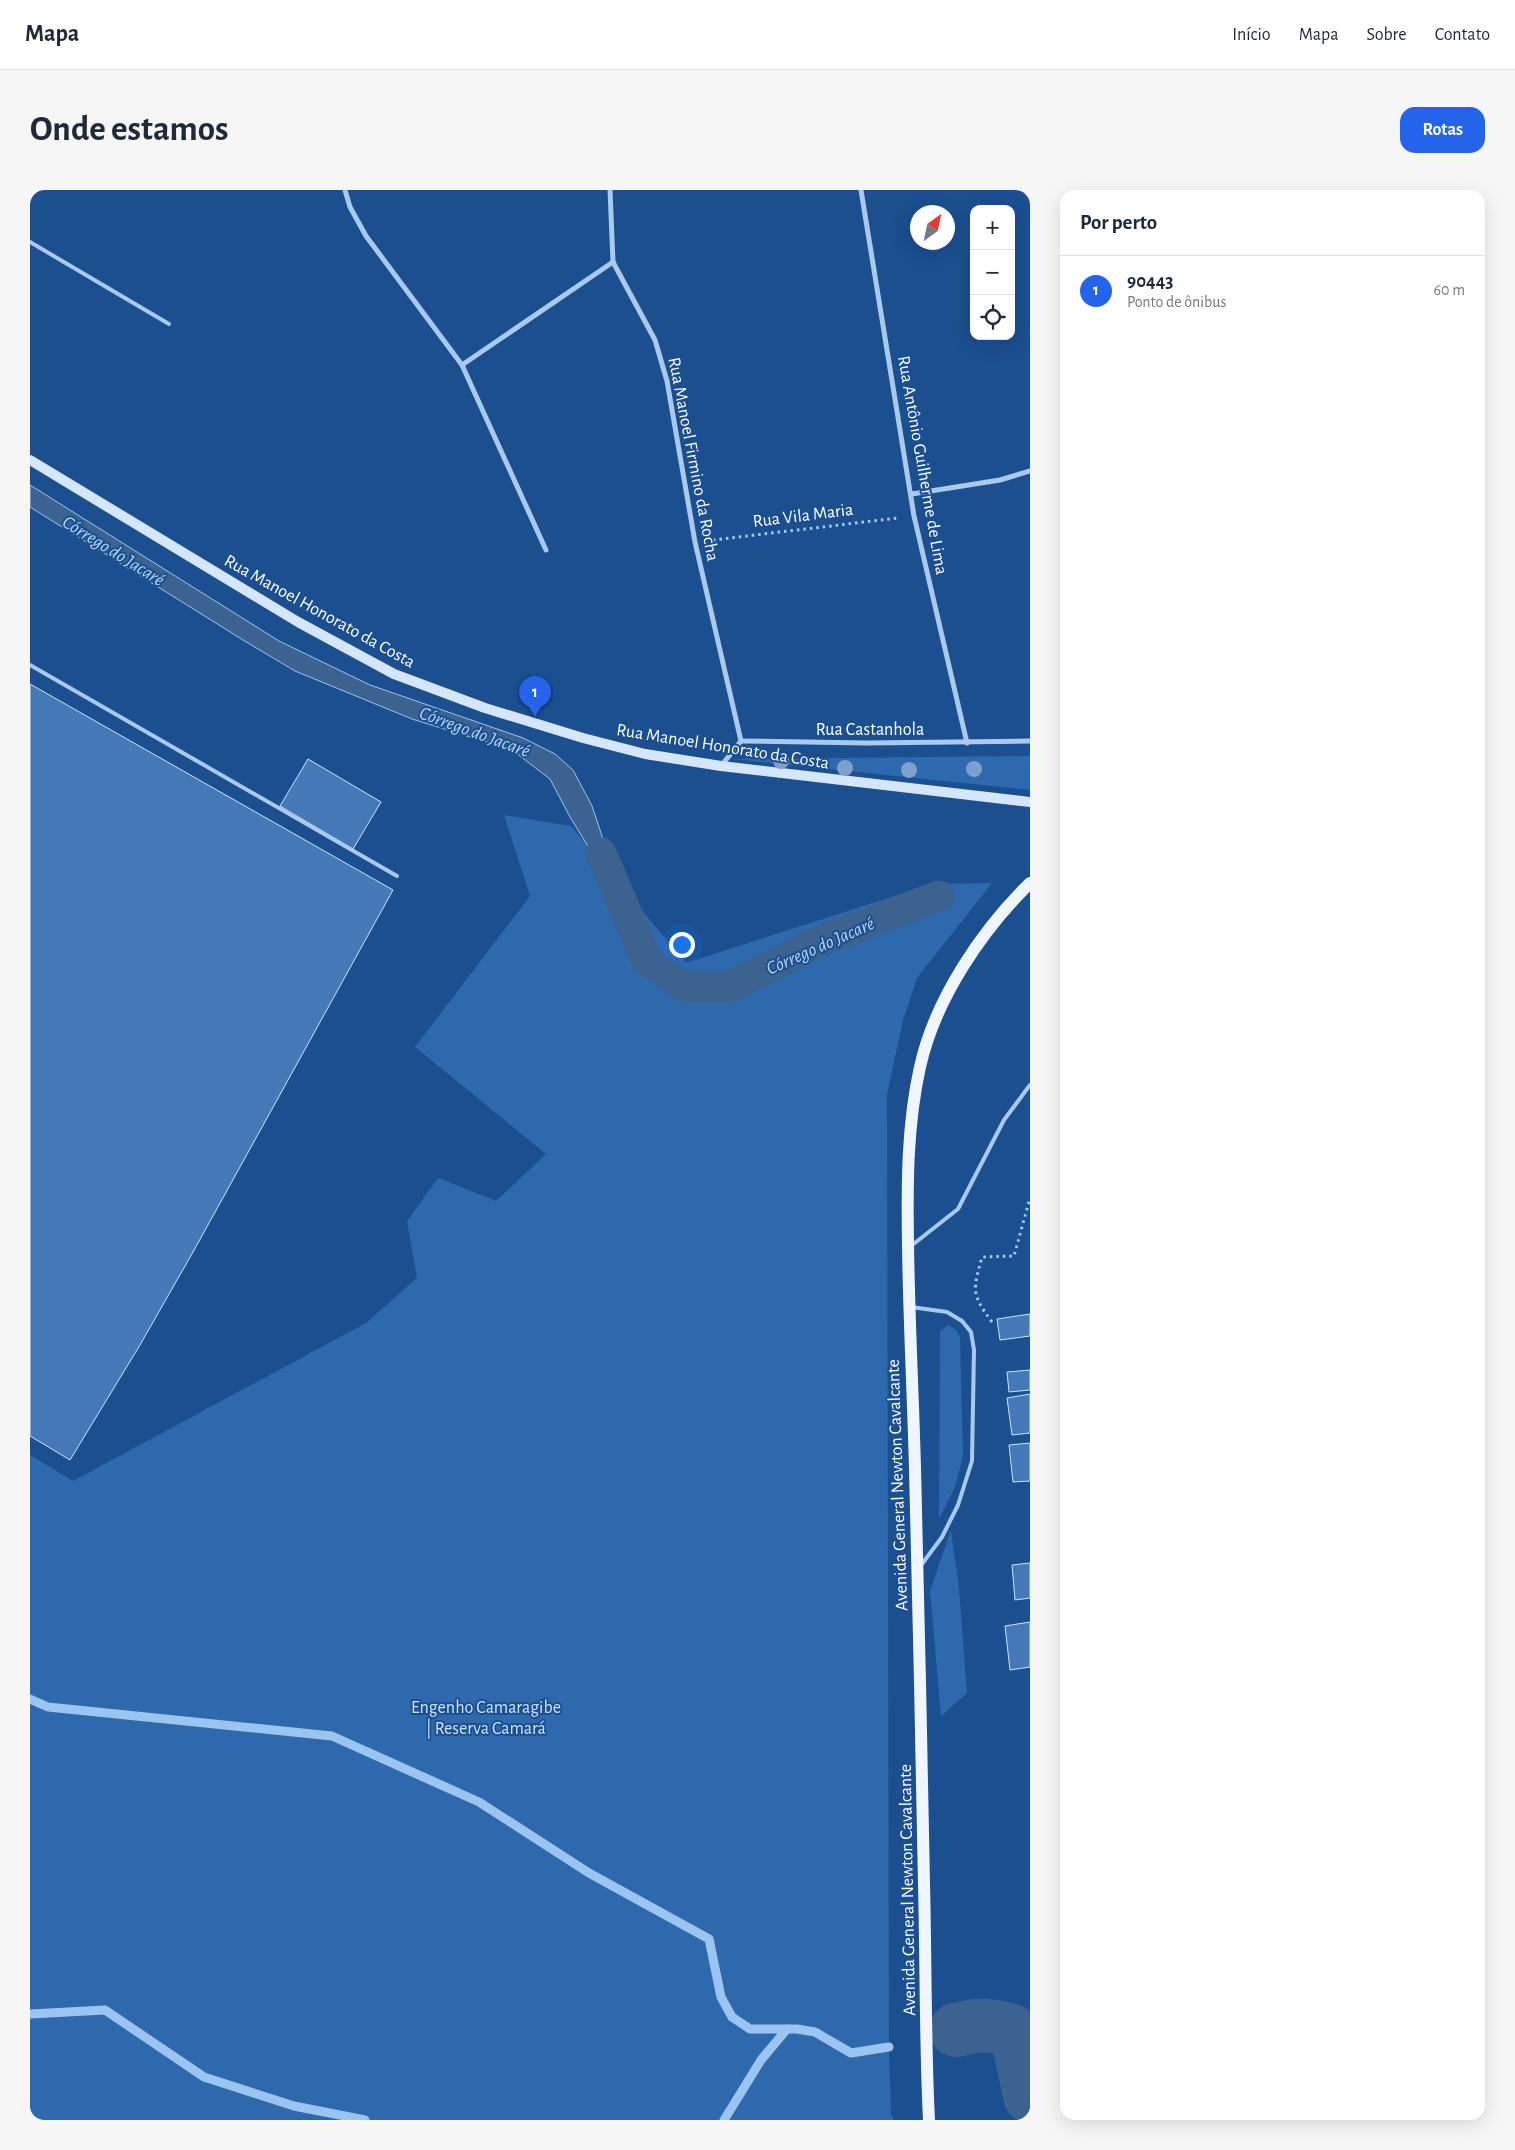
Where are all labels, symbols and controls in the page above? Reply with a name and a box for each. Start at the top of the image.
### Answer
text: Mapa [25,22,79,46]
text: Início [1232,26,1271,44]
text: Mapa [1299,26,1339,44]
text: Sobre [1367,26,1407,44]
text: Contato [1435,26,1490,44]
button: Rotas [1400,107,1485,153]
text: Onde estamos [30,112,229,147]
north arrow [910,205,955,250]
map controls [970,205,1015,340]
button: + [970,205,1015,250]
text: Por perto [1080,212,1157,233]
button: − [970,250,1015,295]
text: 90443 [1127,272,1173,291]
text: 1 [1093,282,1099,298]
text: 60 m [1434,282,1465,298]
text: Ponto de ônibus [1127,294,1226,310]
button: locate [970,295,1015,340]
street label: Rua Antônio Guilherme de Lima [894,354,950,576]
street label: Rua Manoel Firmino da Rocha [664,356,722,563]
street label: Rua Vila Maria [752,501,854,531]
water label: Córrego do Jacaré [59,512,167,590]
street label: Rua Manoel Honorato da Costa [221,552,418,672]
pin: 1 [519,676,551,717]
water label: Córrego do Jacaré [417,704,532,761]
street label: Rua Manoel Honorato da Costa [615,721,830,773]
street label: Rua Castanhola [816,721,924,739]
water label: Córrego do Jacaré [764,914,877,979]
your location [669,932,695,958]
street label: Avenida General Newton Cavalcante [885,1359,911,1611]
park label: Engenho Camaragibe | Reserva Camará [411,1699,561,1739]
street label: Avenida General Newton Cavalcante [897,1764,919,2016]

